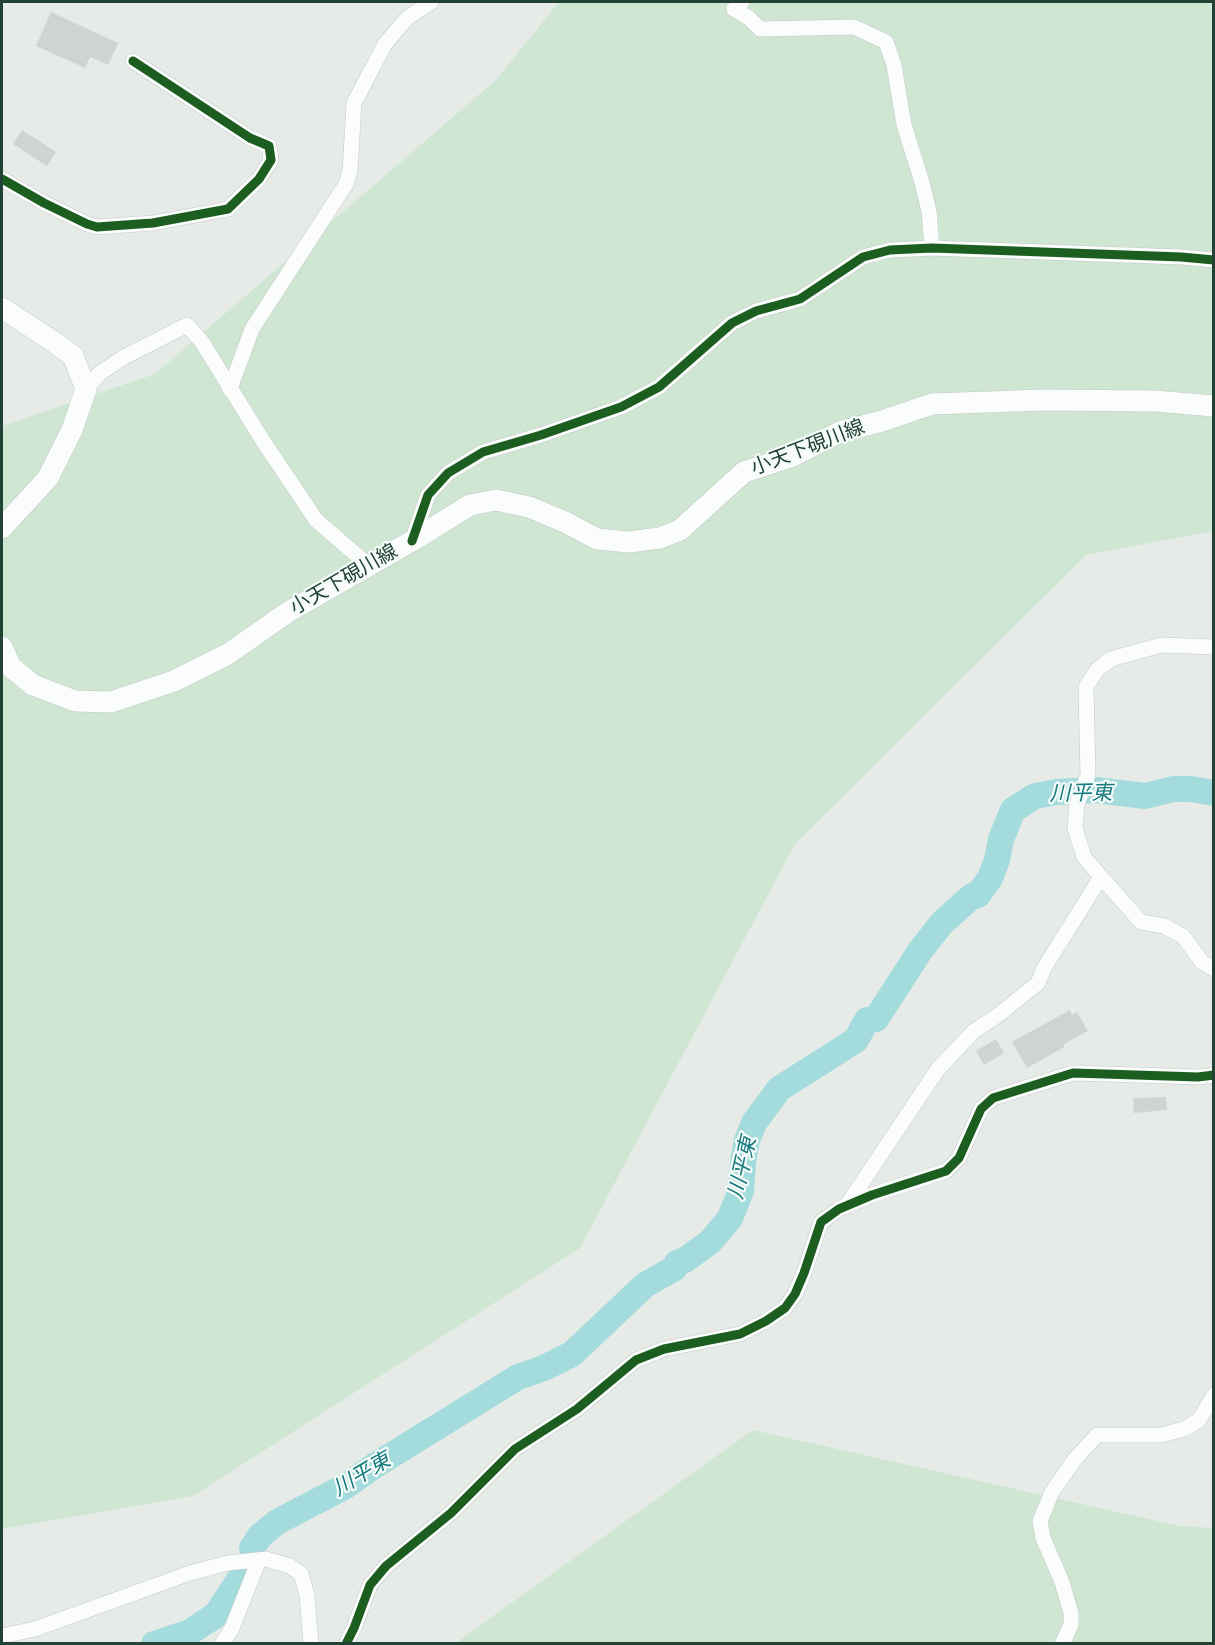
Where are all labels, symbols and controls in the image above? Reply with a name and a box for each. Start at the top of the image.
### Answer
street label: 小天下硯川線 [748,415,868,481]
street label: 小天下硯川線 [286,540,402,620]
water label: 川平東 [1049,781,1113,807]
water label: 川平東 [724,1134,762,1202]
water label: 川平東 [329,1448,395,1502]

